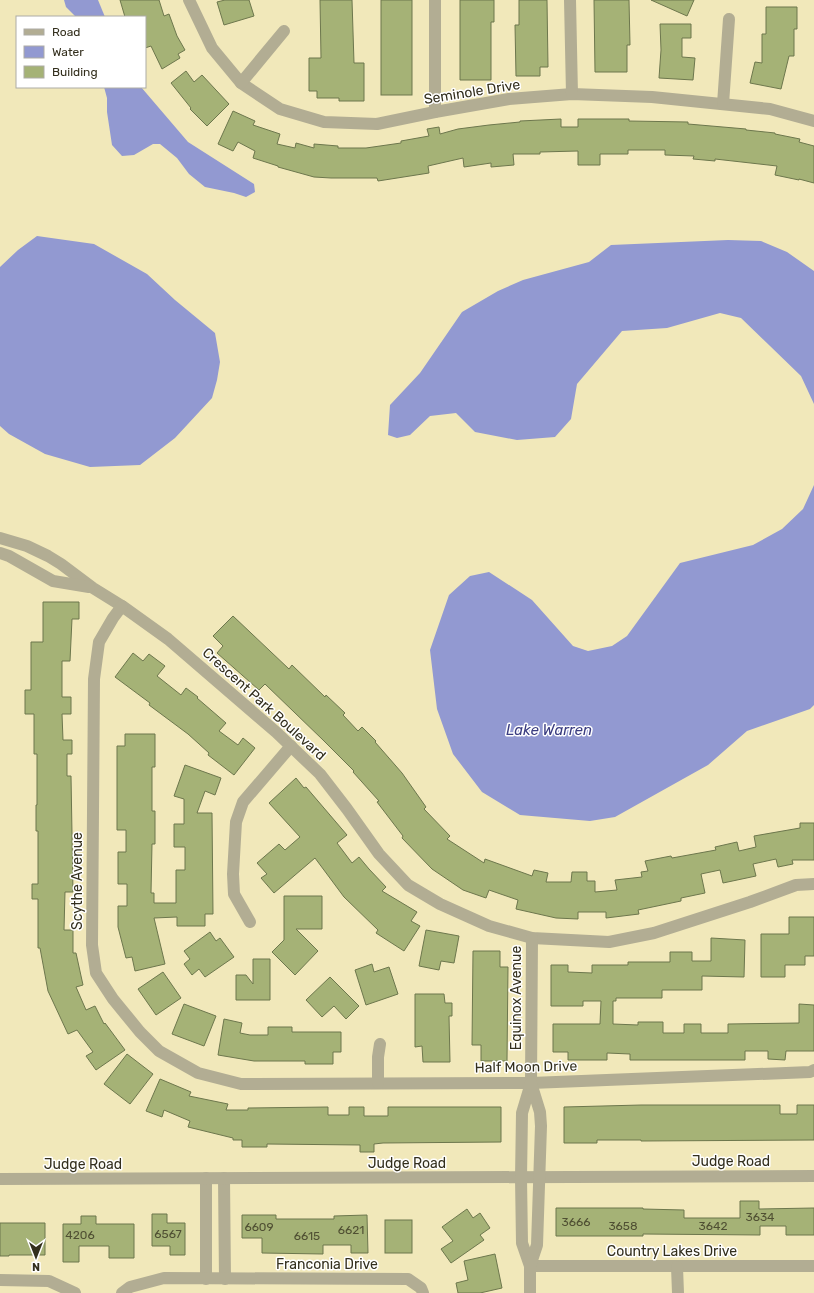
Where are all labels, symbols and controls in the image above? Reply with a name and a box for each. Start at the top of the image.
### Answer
legend [16,16,146,88]
text: Road [52,25,80,39]
text: Water [52,45,84,59]
text: Building [52,65,98,79]
street label: Seminole Drive [423,76,522,108]
street label: Crescent Park Boulevard [199,644,329,764]
water label: Lake Warren [506,721,592,739]
street label: Scythe Avenue [69,832,86,930]
street label: Equinox Avenue [508,946,525,1050]
street label: Half Moon Drive [475,1058,578,1076]
street label: Judge Road [692,1153,770,1170]
street label: Judge Road [368,1155,446,1172]
street label: Judge Road [44,1156,122,1173]
house number: 3634 [745,1210,775,1224]
house number: 3666 [562,1215,590,1229]
house number: 3658 [608,1219,638,1233]
house number: 3642 [699,1219,727,1233]
house number: 6609 [244,1220,274,1234]
house number: 6621 [338,1223,364,1237]
house number: 6567 [154,1227,182,1241]
house number: 4206 [65,1228,95,1242]
house number: 6615 [294,1229,320,1243]
north arrow [16,1237,56,1277]
street label: Country Lakes Drive [607,1243,737,1260]
street label: Franconia Drive [276,1256,378,1273]
text: N [32,1260,40,1273]

